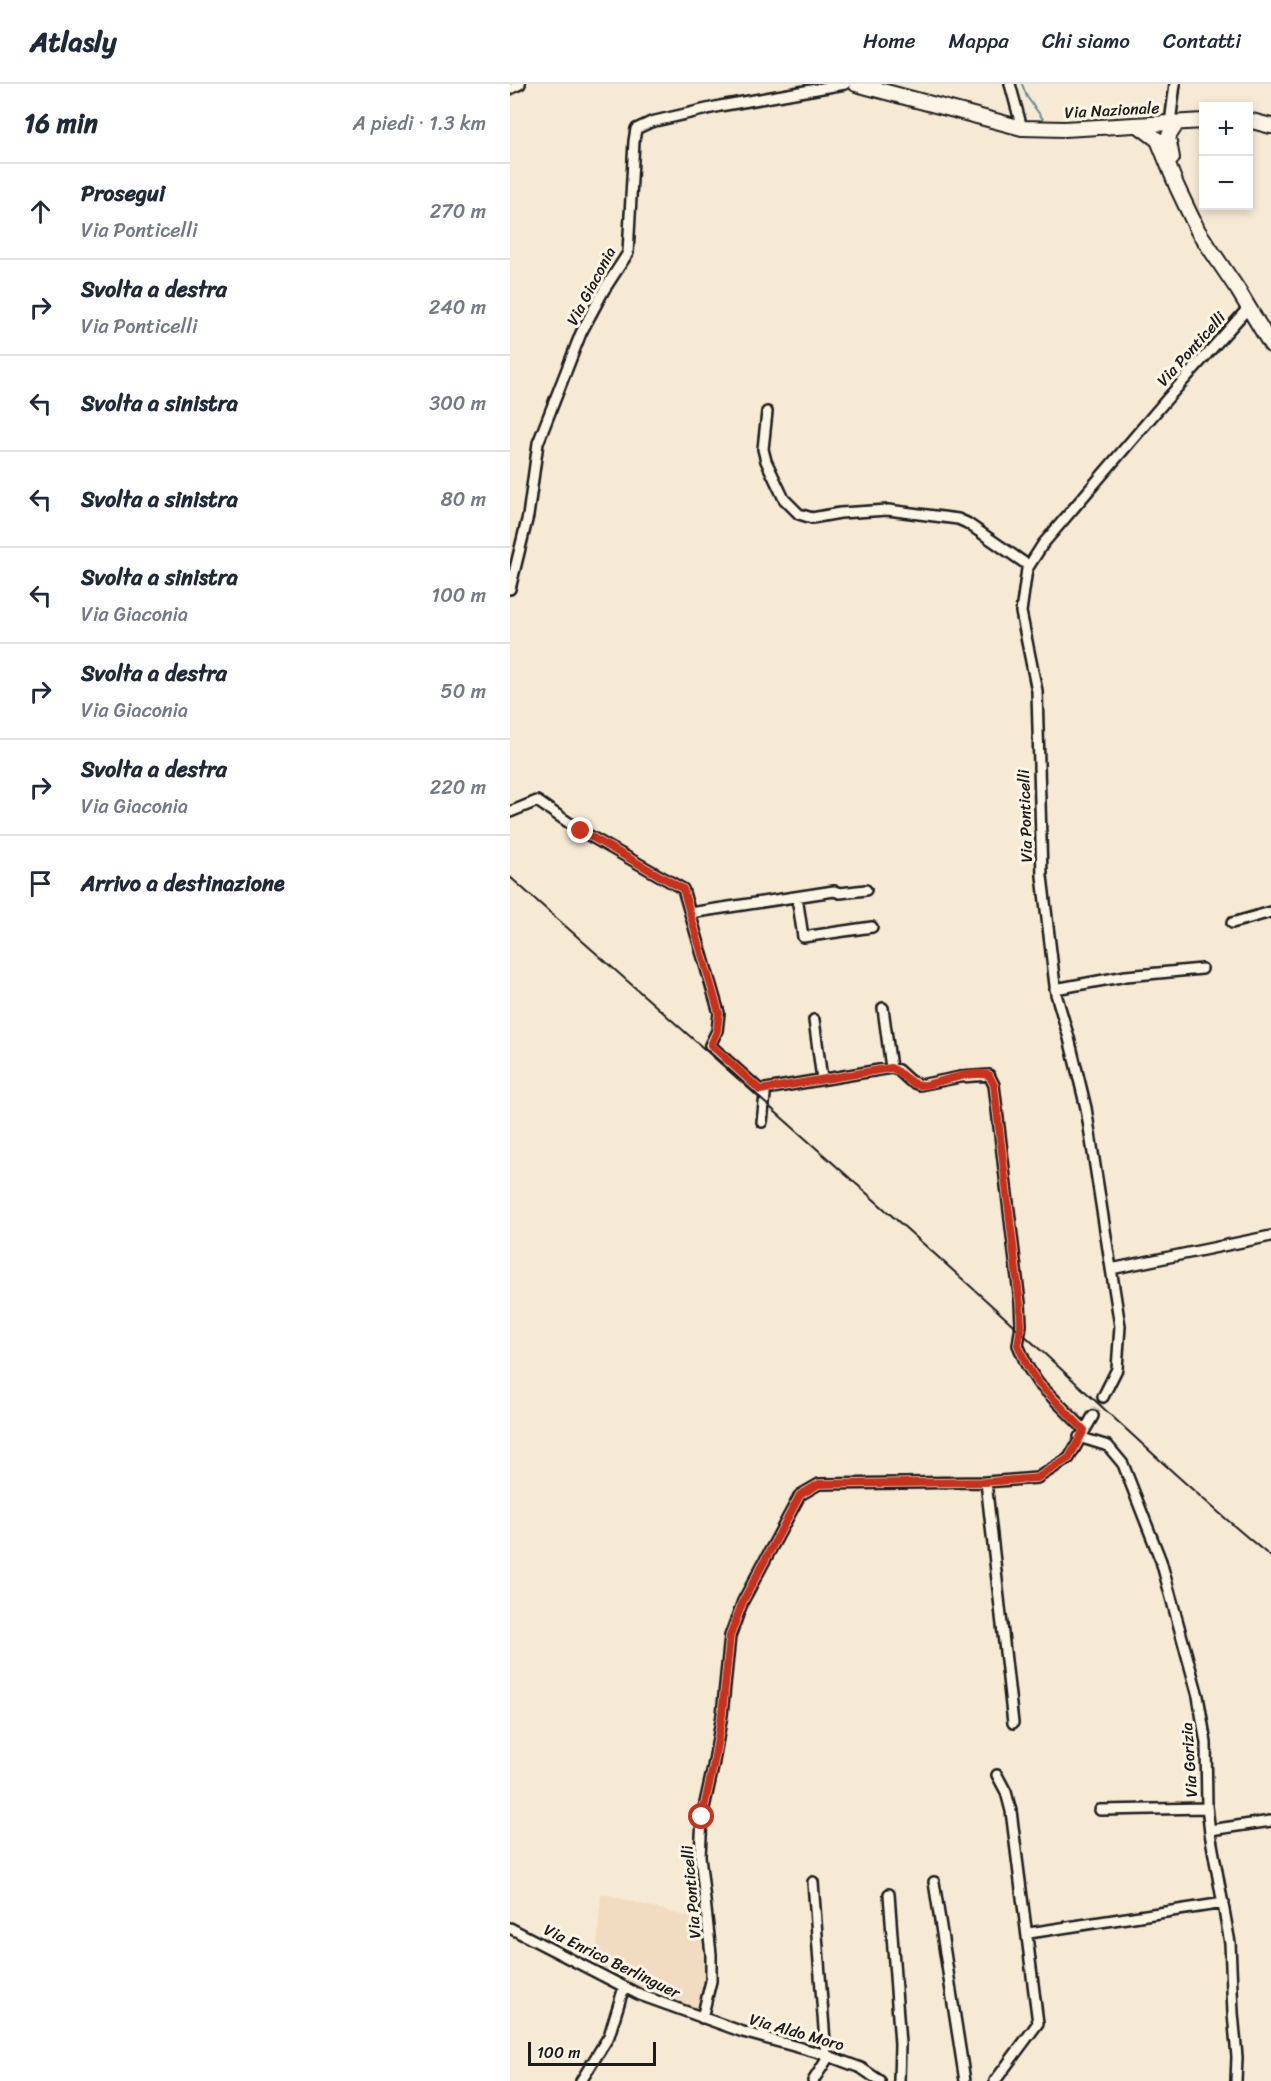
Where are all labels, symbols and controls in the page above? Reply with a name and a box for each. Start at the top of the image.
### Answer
text: Atlasly [30,17,117,66]
text: Home [863,22,915,60]
text: Mappa [948,22,1009,60]
text: Chi siamo [1042,22,1130,60]
text: Contatti [1163,22,1241,60]
street label: Via Nazionale [1064,93,1160,127]
text: 16 min [24,100,98,146]
map controls [1199,102,1253,210]
button: + [1199,102,1253,156]
text: A piedi · 1.3 km [353,106,486,141]
button: − [1199,156,1253,210]
text: Prosegui [81,174,165,213]
text: 270 m [430,194,486,229]
icon: ahead [24,195,57,228]
text: Via Ponticelli [81,213,198,248]
street label: Via Giaconia [558,241,624,331]
text: Svolta a destra [81,270,227,309]
text: 240 m [429,290,486,325]
icon: right [24,291,57,324]
street label: Via Ponticelli [1149,304,1233,393]
text: Via Ponticelli [81,309,198,344]
text: Svolta a sinistra [81,384,238,423]
text: 300 m [429,386,486,421]
icon: left [24,387,57,420]
text: Svolta a sinistra [81,480,238,519]
text: 80 m [441,482,486,517]
icon: left [24,483,57,516]
text: Svolta a sinistra [81,558,238,597]
text: 100 m [432,578,486,613]
icon: left [24,579,57,612]
text: Via Giaconia [81,597,188,632]
text: Svolta a destra [81,654,227,693]
text: 50 m [441,674,486,709]
icon: right [24,675,57,708]
text: Via Giaconia [81,693,188,728]
text: Svolta a destra [81,750,227,789]
street label: Via Ponticelli [1009,768,1041,863]
text: 220 m [430,770,486,805]
icon: right [24,771,57,804]
text: Via Giaconia [81,789,188,824]
route end [567,817,593,843]
text: Arrivo a destinazione [81,864,285,903]
icon: arrive [24,867,57,900]
street label: Via Gorizia [1172,1722,1206,1798]
route start [688,1803,714,1829]
street label: Via Ponticelli [672,1844,710,1940]
street label: Via Enrico Berlinguer [539,1915,687,2007]
street label: Via Aldo Moro [746,2005,848,2059]
text: 100 m [537,2038,581,2067]
scale bar [528,2039,656,2066]

